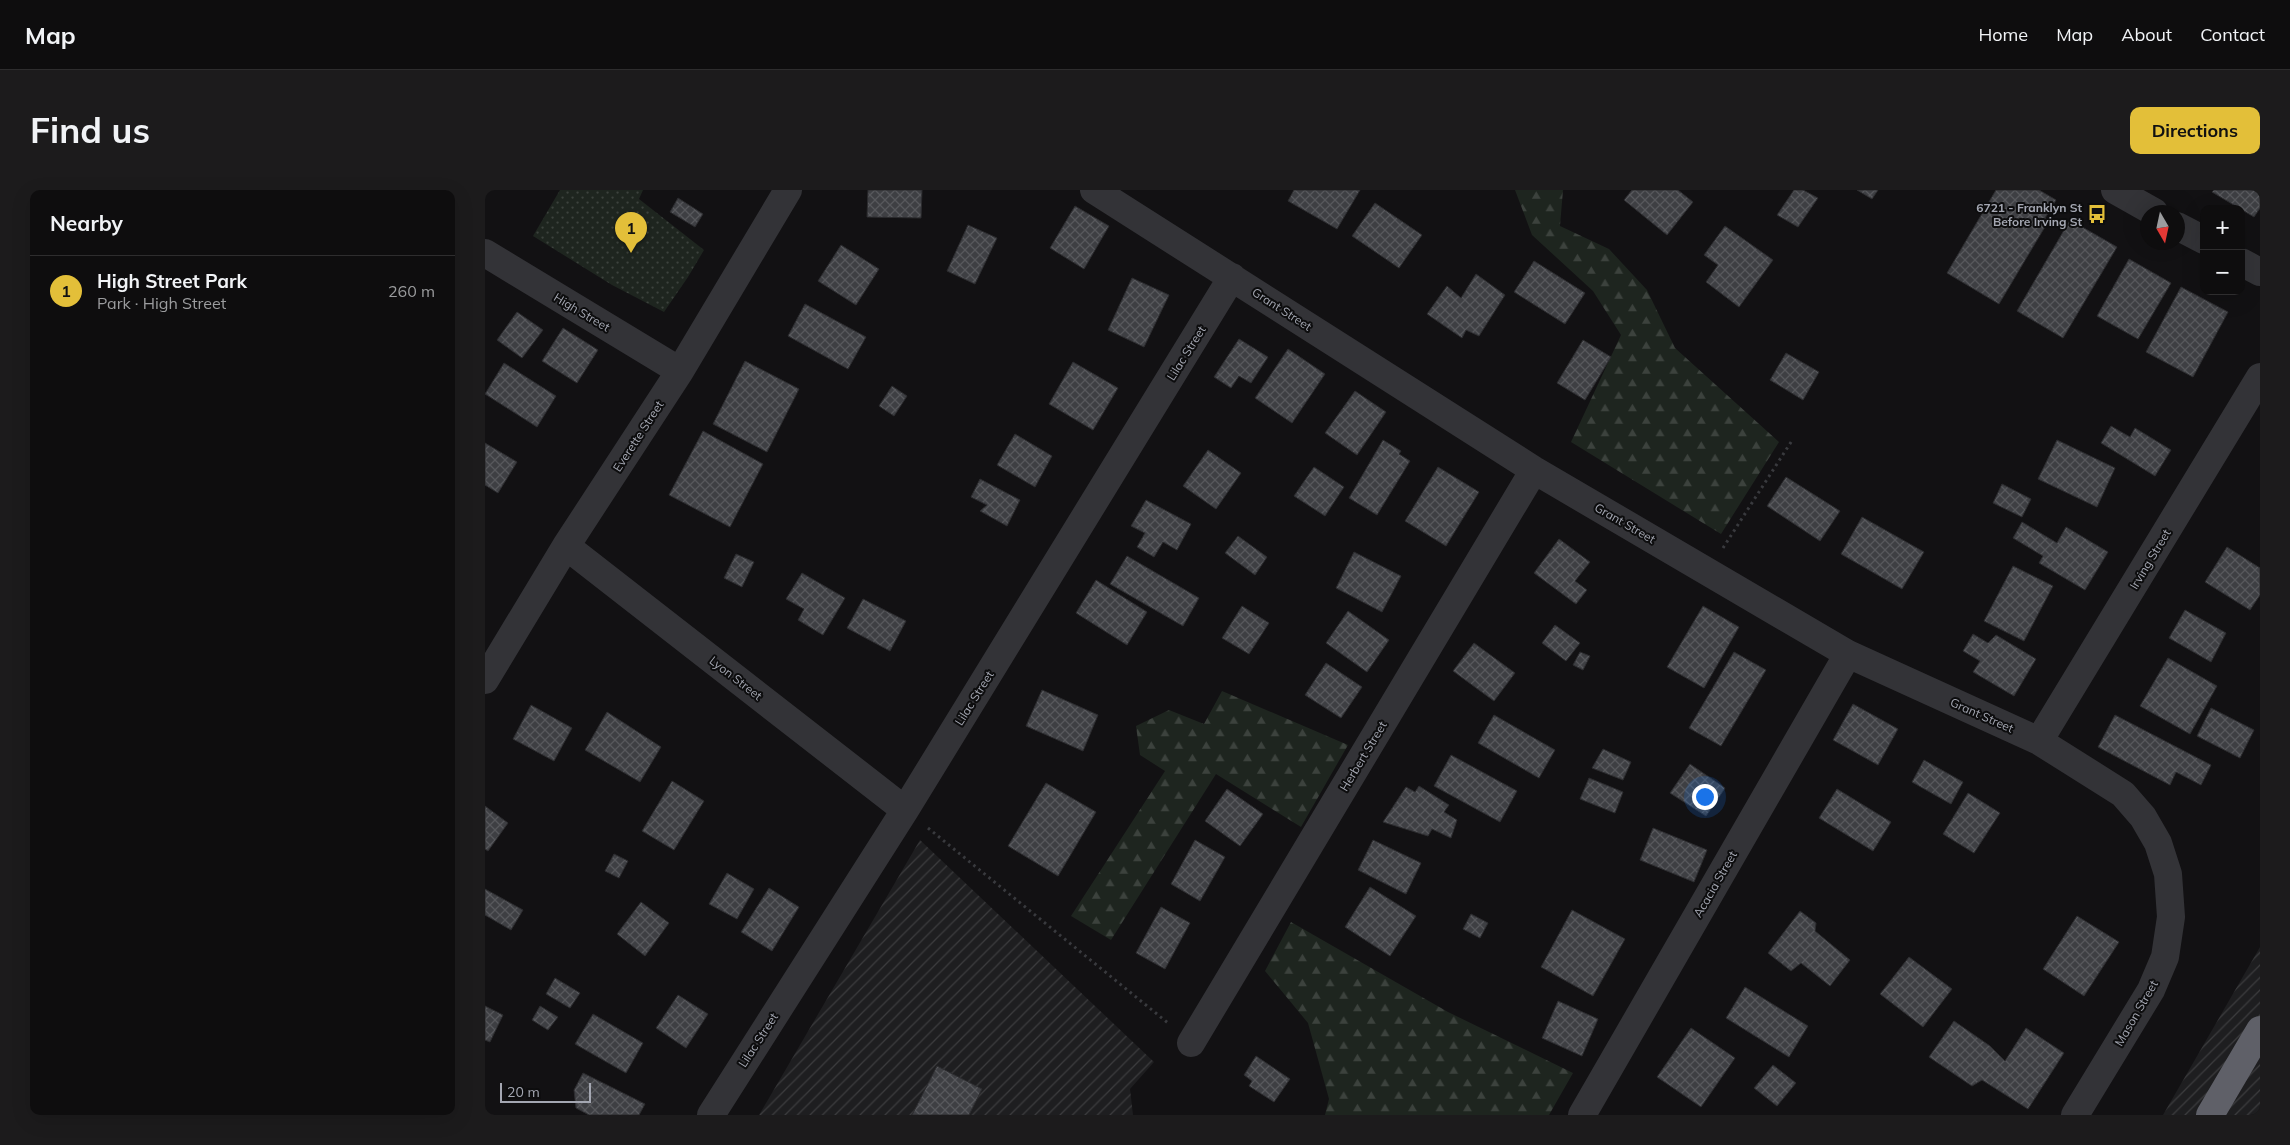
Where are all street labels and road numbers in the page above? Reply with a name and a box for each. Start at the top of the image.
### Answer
street label: Grant Street [1249,284,1315,334]
street label: High Street [551,289,613,335]
street label: Lilac Street [1163,323,1209,383]
street label: Everette Street [609,398,667,474]
street label: Grant Street [1592,500,1658,546]
street label: Irving Street [2126,526,2174,592]
street label: Lyon Street [707,653,765,703]
street label: Lilac Street [951,668,997,728]
street label: Grant Street [1948,694,2016,736]
street label: Herbert Street [1336,718,1390,794]
street label: Acacia Street [1690,848,1740,920]
street label: Mason Street [2111,977,2161,1049]
street label: Lilac Street [735,1010,781,1070]

